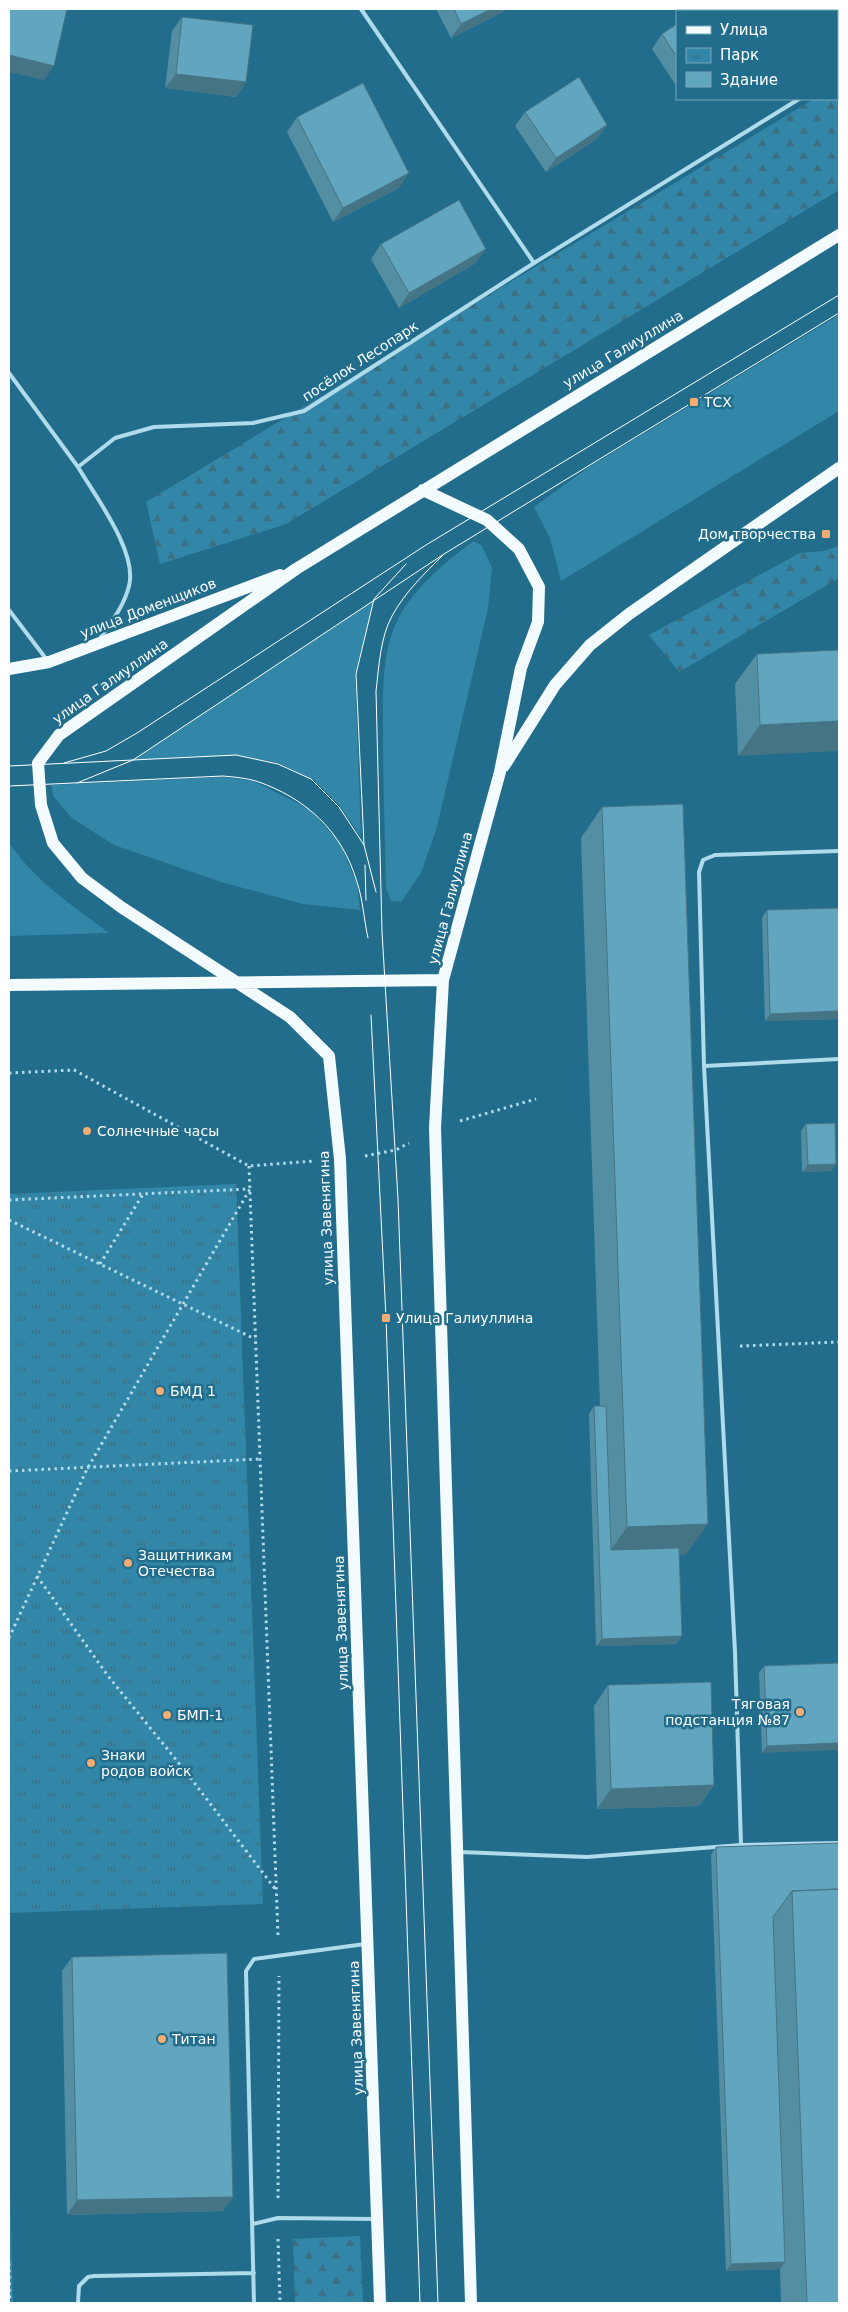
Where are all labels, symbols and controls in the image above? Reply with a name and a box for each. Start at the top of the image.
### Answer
legend [676,10,838,100]
text: Улица [720,21,768,39]
text: Парк [720,46,759,64]
text: Здание [720,71,778,89]
street label: улица Галиуллина [560,307,686,391]
street label: посёлок Лесопарк [299,318,421,404]
place label: ТСХ [703,394,732,410]
marker: ТСХ [688,396,700,408]
place label: Дом творчества [698,526,816,542]
marker: Дом творчества [820,528,832,540]
street label: улица Доменщиков [78,575,218,641]
street label: улица Галиуллина [49,635,171,727]
street label: улица Галиуллина [425,830,475,966]
place label: Солнечные часы [97,1123,219,1139]
marker: Солнечные часы [81,1125,93,1137]
street label: улица Завенягина [316,1150,336,1286]
place label: Улица Галиуллина [396,1310,533,1326]
marker: Улица Галиуллина [380,1312,392,1324]
place label: БМД 1 [170,1383,216,1399]
marker: БМД 1 [154,1385,166,1397]
place label: Защитникам Отечества [138,1547,232,1579]
street label: улица Завенягина [331,1555,351,1691]
marker: Защитникам Отечества [122,1557,134,1569]
place label: Тяговая подстанция №87 [665,1696,790,1728]
marker: Тяговая подстанция №87 [794,1706,806,1718]
place label: БМП-1 [177,1707,223,1723]
marker: БМП-1 [161,1709,173,1721]
place label: Знаки родов войск [101,1747,191,1779]
marker: Знаки родов войск [85,1757,97,1769]
street label: улица Завенягина [346,1960,366,2096]
place label: Титан [171,2031,216,2047]
marker: Титан [156,2033,168,2045]

